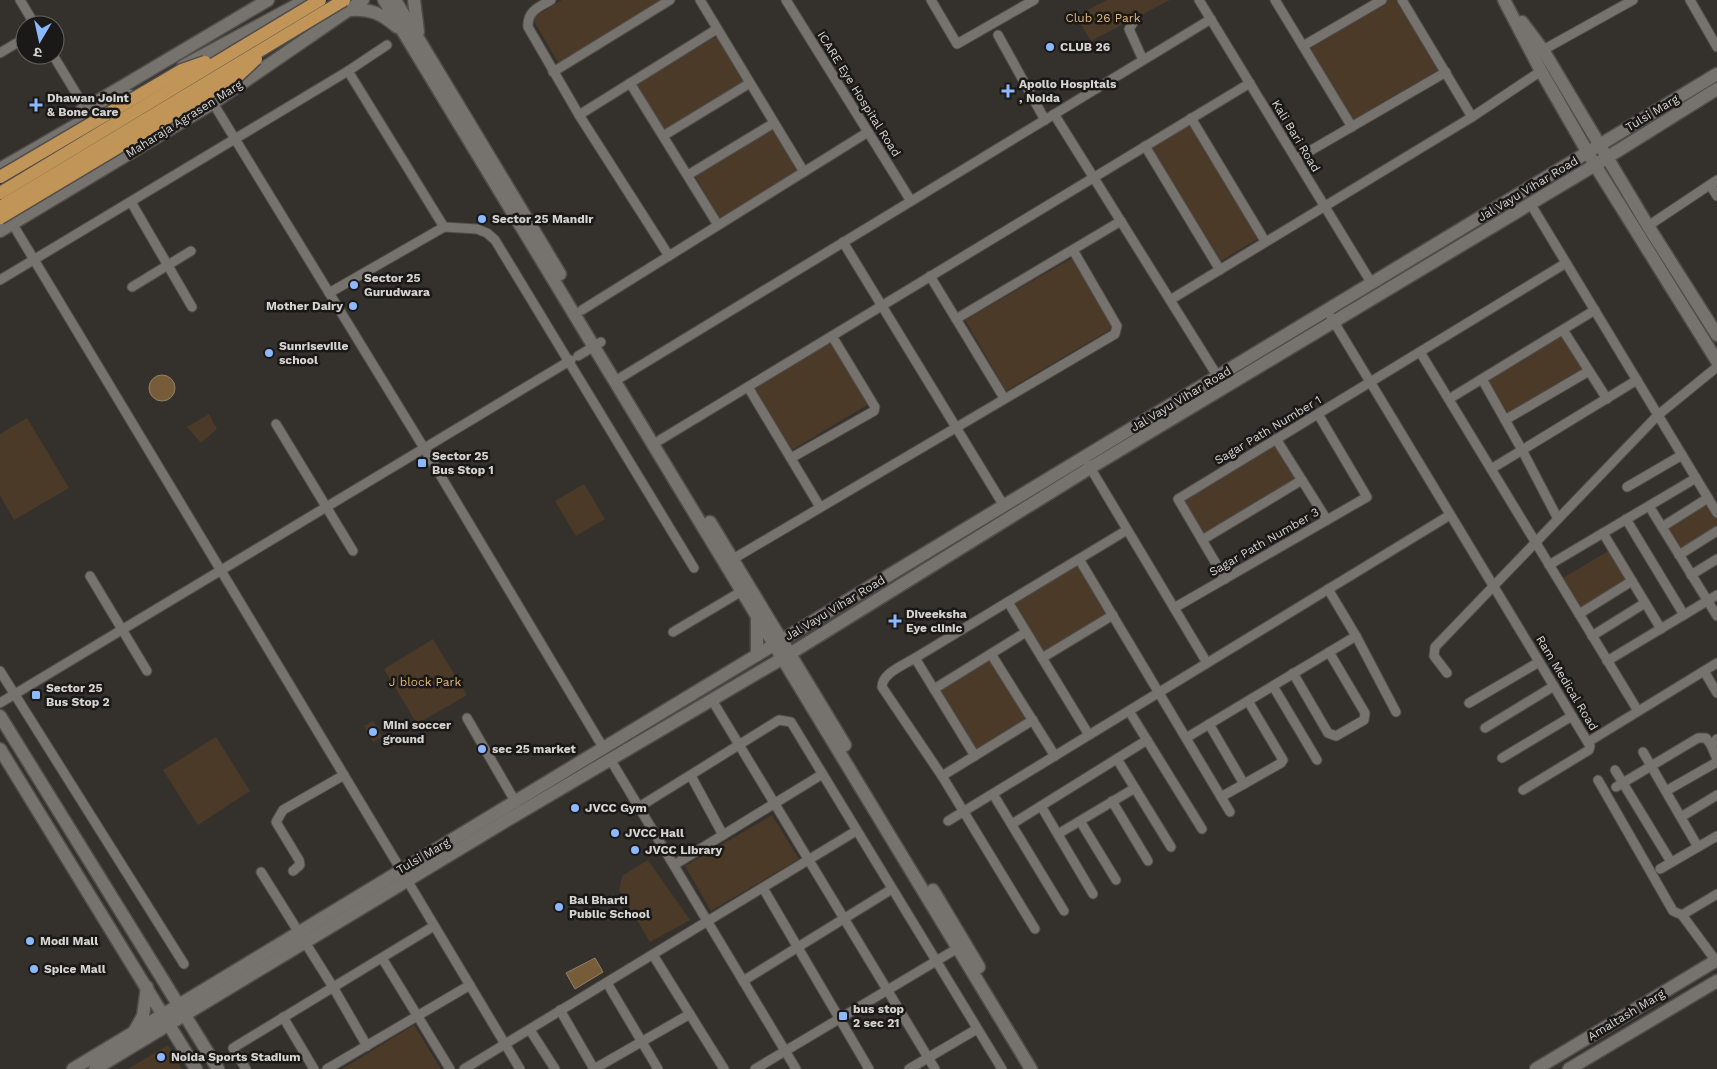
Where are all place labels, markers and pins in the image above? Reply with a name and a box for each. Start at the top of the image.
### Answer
place label: CLUB 26 [1060,40,1110,54]
marker: CLUB 26 [1044,41,1056,53]
place label: Apollo Hospitals , Noida [1019,77,1117,105]
marker: Apollo Hospitals , Noida [1001,84,1015,98]
place label: Dhawan Joint & Bone Care [47,91,130,119]
marker: Dhawan Joint & Bone Care [29,98,43,112]
place label: Sector 25 Mandir [492,212,594,226]
marker: Sector 25 Mandir [476,213,488,225]
place label: Sector 25 Gurudwara [364,271,430,299]
marker: Sector 25 Gurudwara [348,279,360,291]
place label: Mother Dairy [266,299,343,313]
marker: Mother Dairy [347,300,359,312]
place label: Sunriseville school [279,339,348,367]
marker: Sunriseville school [263,347,275,359]
place label: Sector 25 Bus Stop 1 [432,449,494,477]
marker: Sector 25 Bus Stop 1 [416,457,428,469]
place label: Diveeksha Eye clinic [906,607,967,635]
marker: Diveeksha Eye clinic [888,614,902,628]
place label: Sector 25 Bus Stop 2 [46,681,110,709]
marker: Sector 25 Bus Stop 2 [30,689,42,701]
place label: Mini soccer ground [383,718,452,746]
marker: Mini soccer ground [367,726,379,738]
place label: sec 25 market [492,742,577,756]
marker: sec 25 market [476,743,488,755]
place label: JVCC Gym [585,801,647,815]
marker: JVCC Gym [569,802,581,814]
place label: JVCC Hall [625,826,684,840]
marker: JVCC Hall [609,827,621,839]
place label: JVCC Library [645,843,723,857]
marker: JVCC Library [629,844,641,856]
place label: Bal Bharti Public School [569,893,650,921]
marker: Bal Bharti Public School [553,901,565,913]
place label: Modi Mall [40,934,98,948]
marker: Modi Mall [24,935,36,947]
place label: Spice Mall [44,962,106,976]
marker: Spice Mall [28,963,40,975]
place label: bus stop 2 sec 21 [853,1002,905,1030]
marker: bus stop 2 sec 21 [837,1010,849,1022]
place label: Noida Sports Stadium [171,1050,301,1064]
marker: Noida Sports Stadium [155,1051,167,1063]

